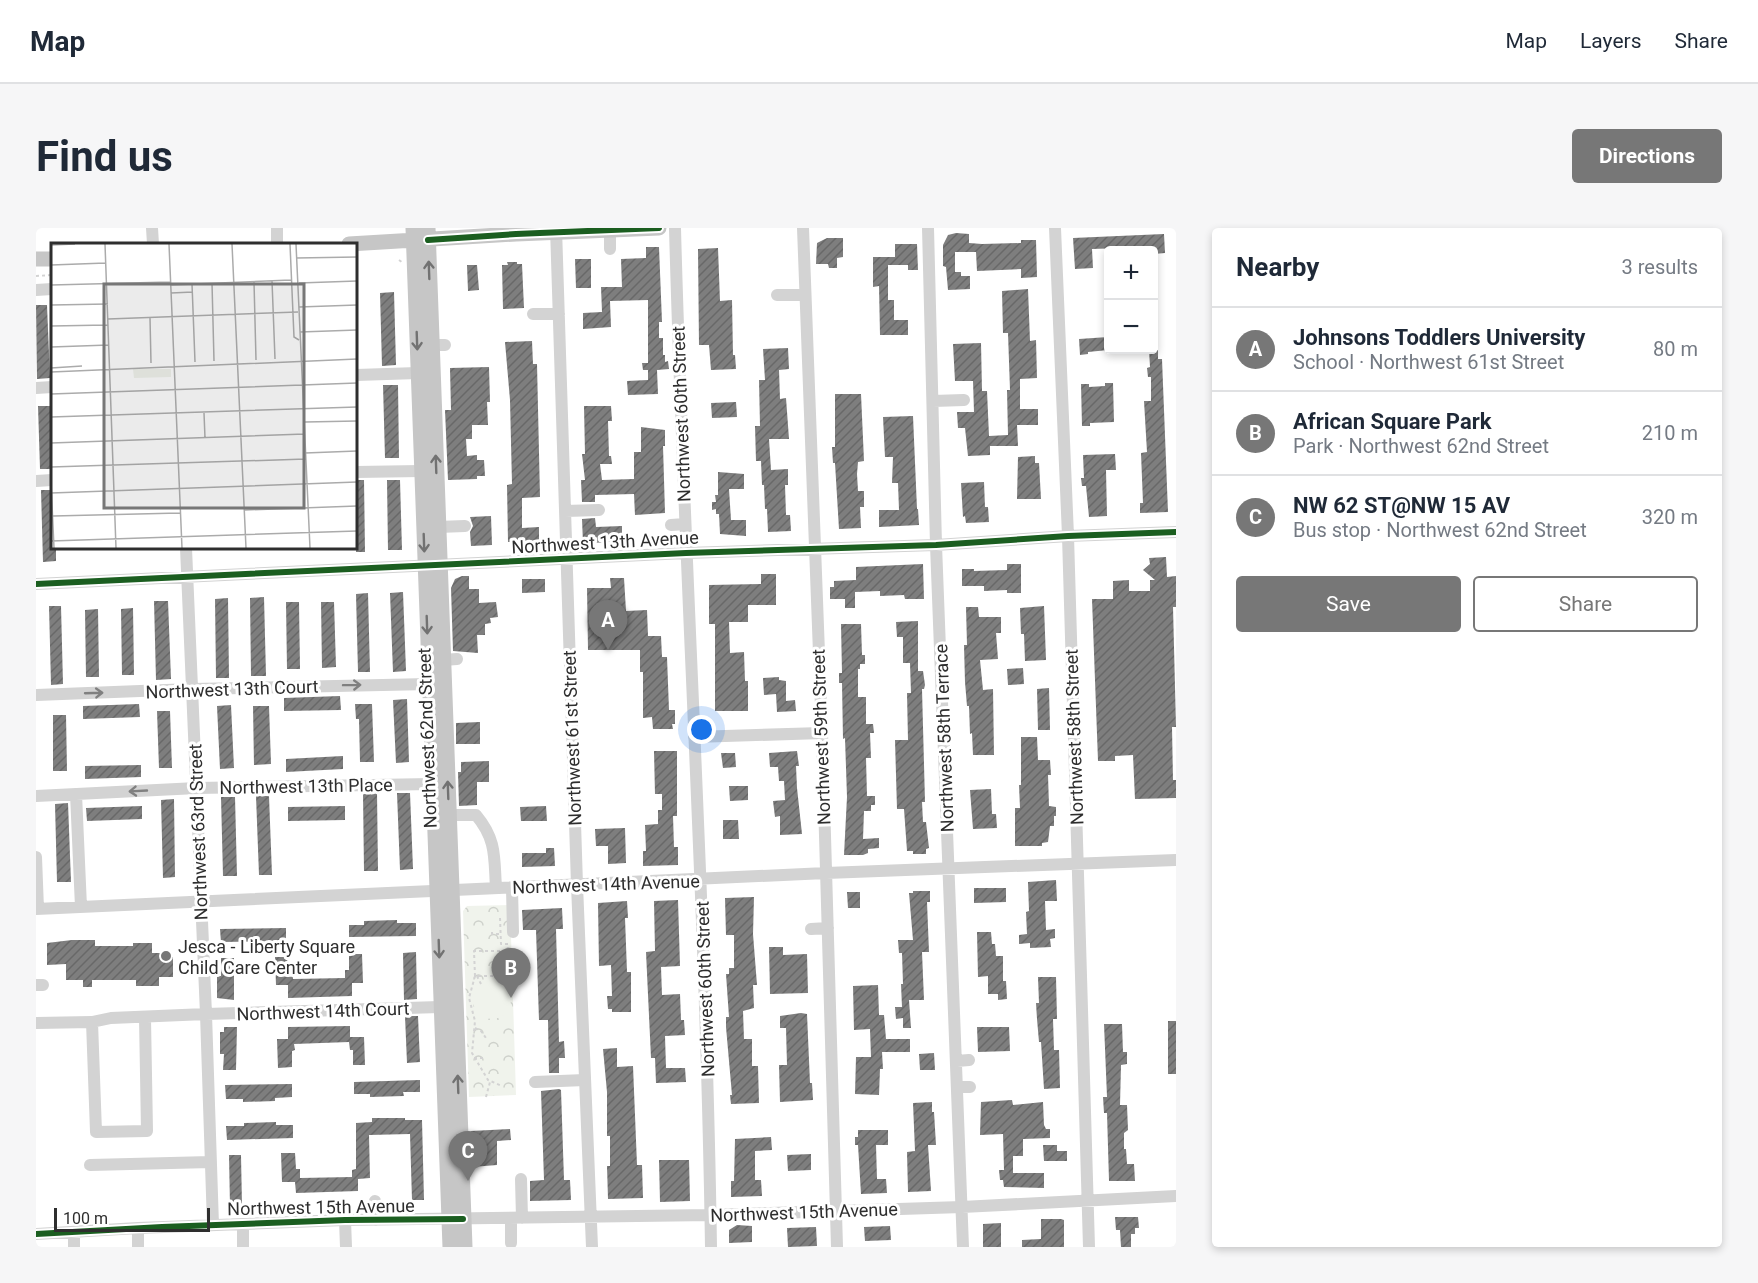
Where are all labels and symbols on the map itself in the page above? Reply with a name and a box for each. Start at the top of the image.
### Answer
inset map [51,243,357,549]
one-way arrow [424,260,435,280]
street label: Northwest 60th Street [667,326,695,502]
one-way arrow [411,331,422,351]
one-way arrow [431,455,442,475]
street label: Northwest 13th Avenue [511,527,699,557]
one-way arrow [419,532,430,552]
pin: A [588,600,628,650]
one-way arrow [421,614,432,634]
street label: Northwest 58th Terrace [930,644,958,832]
street label: Northwest 62nd Street [413,647,441,829]
street label: Northwest 59th Street [807,649,835,825]
street label: Northwest 58th Street [1060,649,1088,825]
street label: Northwest 61st Street [558,650,586,826]
street label: Northwest 13th Court [145,675,319,703]
one-way arrow [342,680,362,691]
one-way arrow [84,687,104,698]
your location [687,715,716,744]
street label: Northwest 63rd Street [184,743,212,921]
street label: Northwest 13th Place [219,774,393,798]
one-way arrow [442,780,454,800]
one-way arrow [129,785,149,796]
street label: Northwest 14th Avenue [512,870,700,898]
street label: Northwest 60th Street [691,901,719,1077]
place label: Jesca - Liberty Square Child Care Center [178,936,355,978]
one-way arrow [433,939,444,959]
pin: B [492,948,530,998]
marker: Jesca - Liberty Square Child Care Center [159,949,173,963]
street label: Northwest 14th Court [236,997,410,1025]
one-way arrow [453,1074,464,1094]
pin: C [448,1132,488,1181]
street label: Northwest 15th Avenue [227,1195,415,1219]
street label: Northwest 15th Avenue [710,1198,898,1226]
scale bar [54,1205,210,1232]

